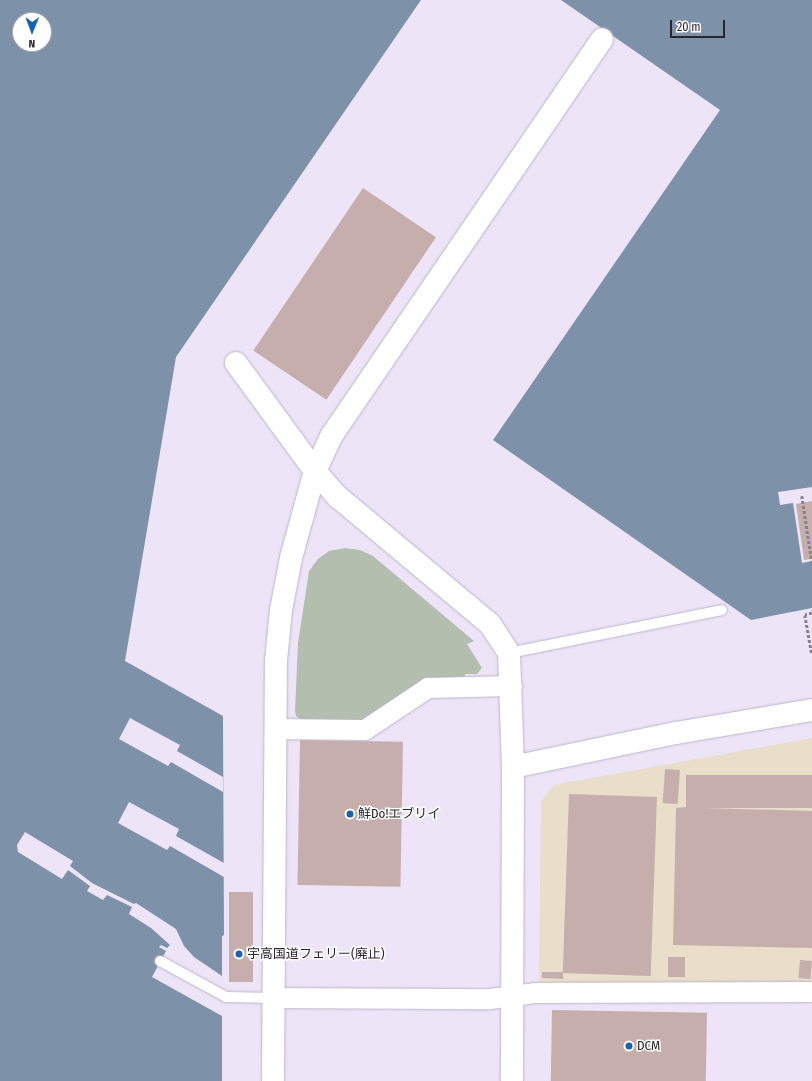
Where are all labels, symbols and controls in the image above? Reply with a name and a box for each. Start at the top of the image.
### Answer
north arrow [12,12,52,52]
scale bar [672,12,727,38]
text: 20 m [677,20,701,34]
text: N [28,37,35,50]
place label: 鮮Do!エブリイ [358,806,440,822]
marker: 鮮Do!エブリイ [345,809,355,819]
place label: 宇高国道フェリー(廃止) [247,946,385,962]
marker: 宇高国道フェリー(廃止) [234,949,244,959]
place label: DCM [637,1038,660,1054]
marker: DCM [624,1041,634,1051]

